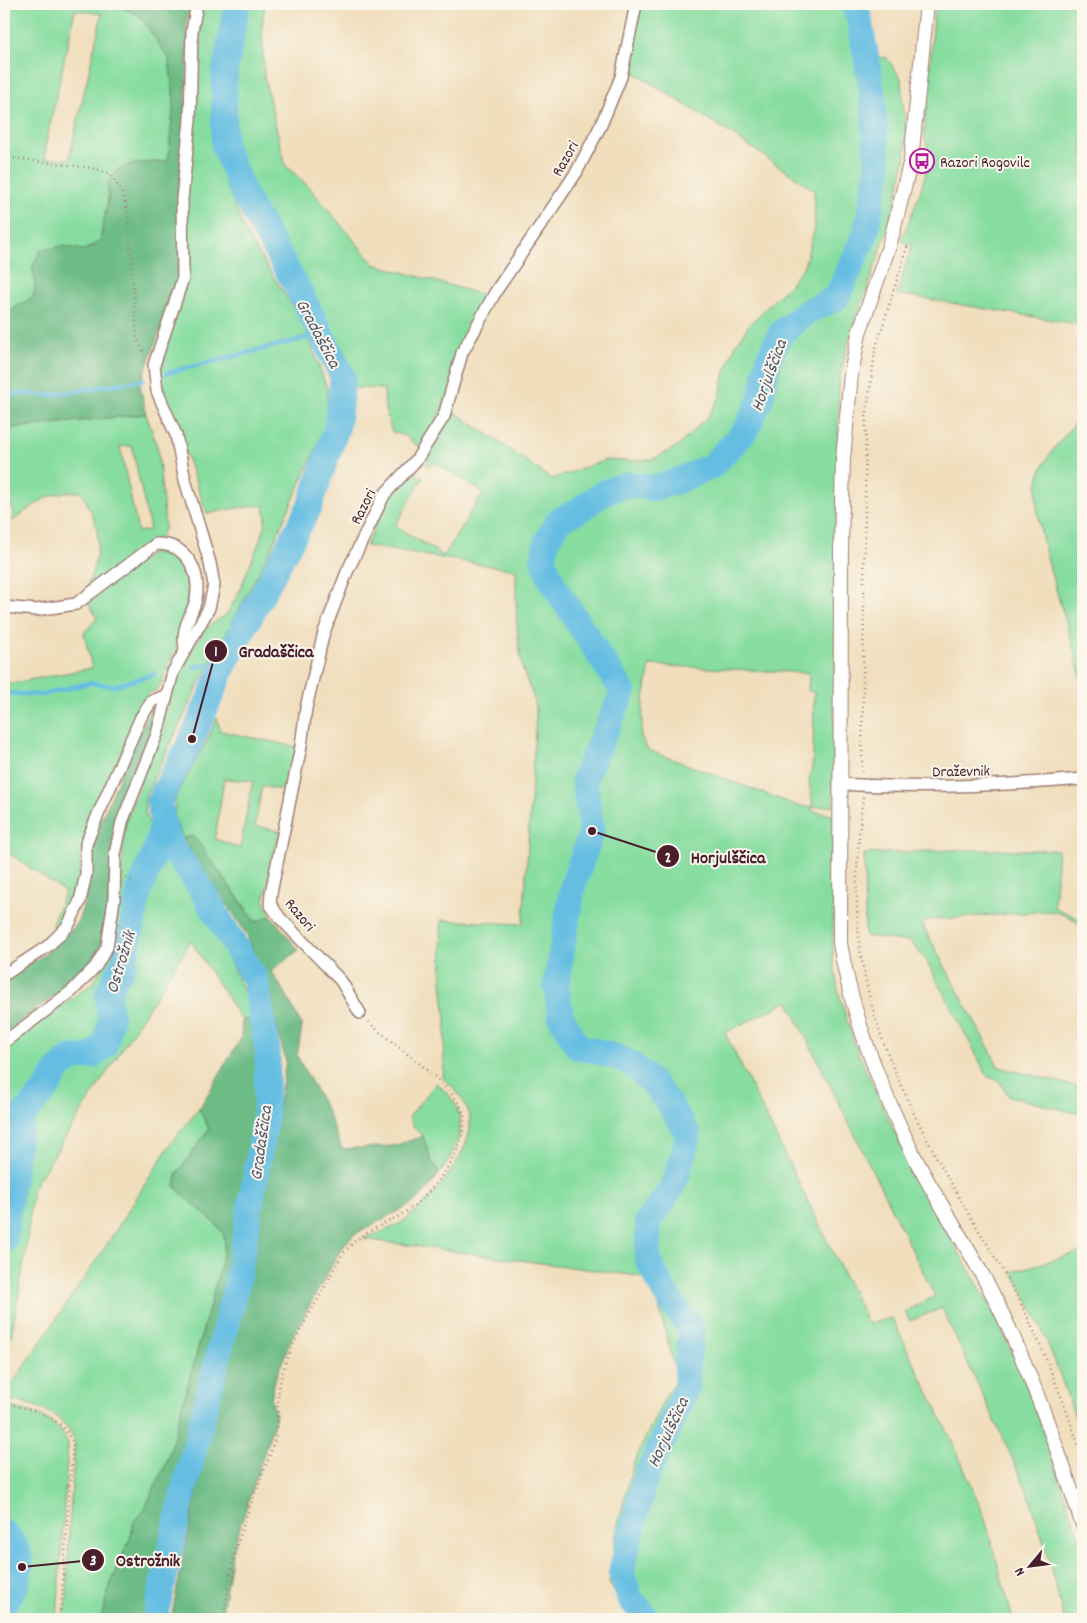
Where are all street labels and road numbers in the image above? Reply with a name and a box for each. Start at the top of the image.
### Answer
street label: Razori [547,137,585,181]
street label: Razori [345,485,383,529]
street label: Draževnik [932,760,990,785]
street label: Razori [278,894,320,937]

